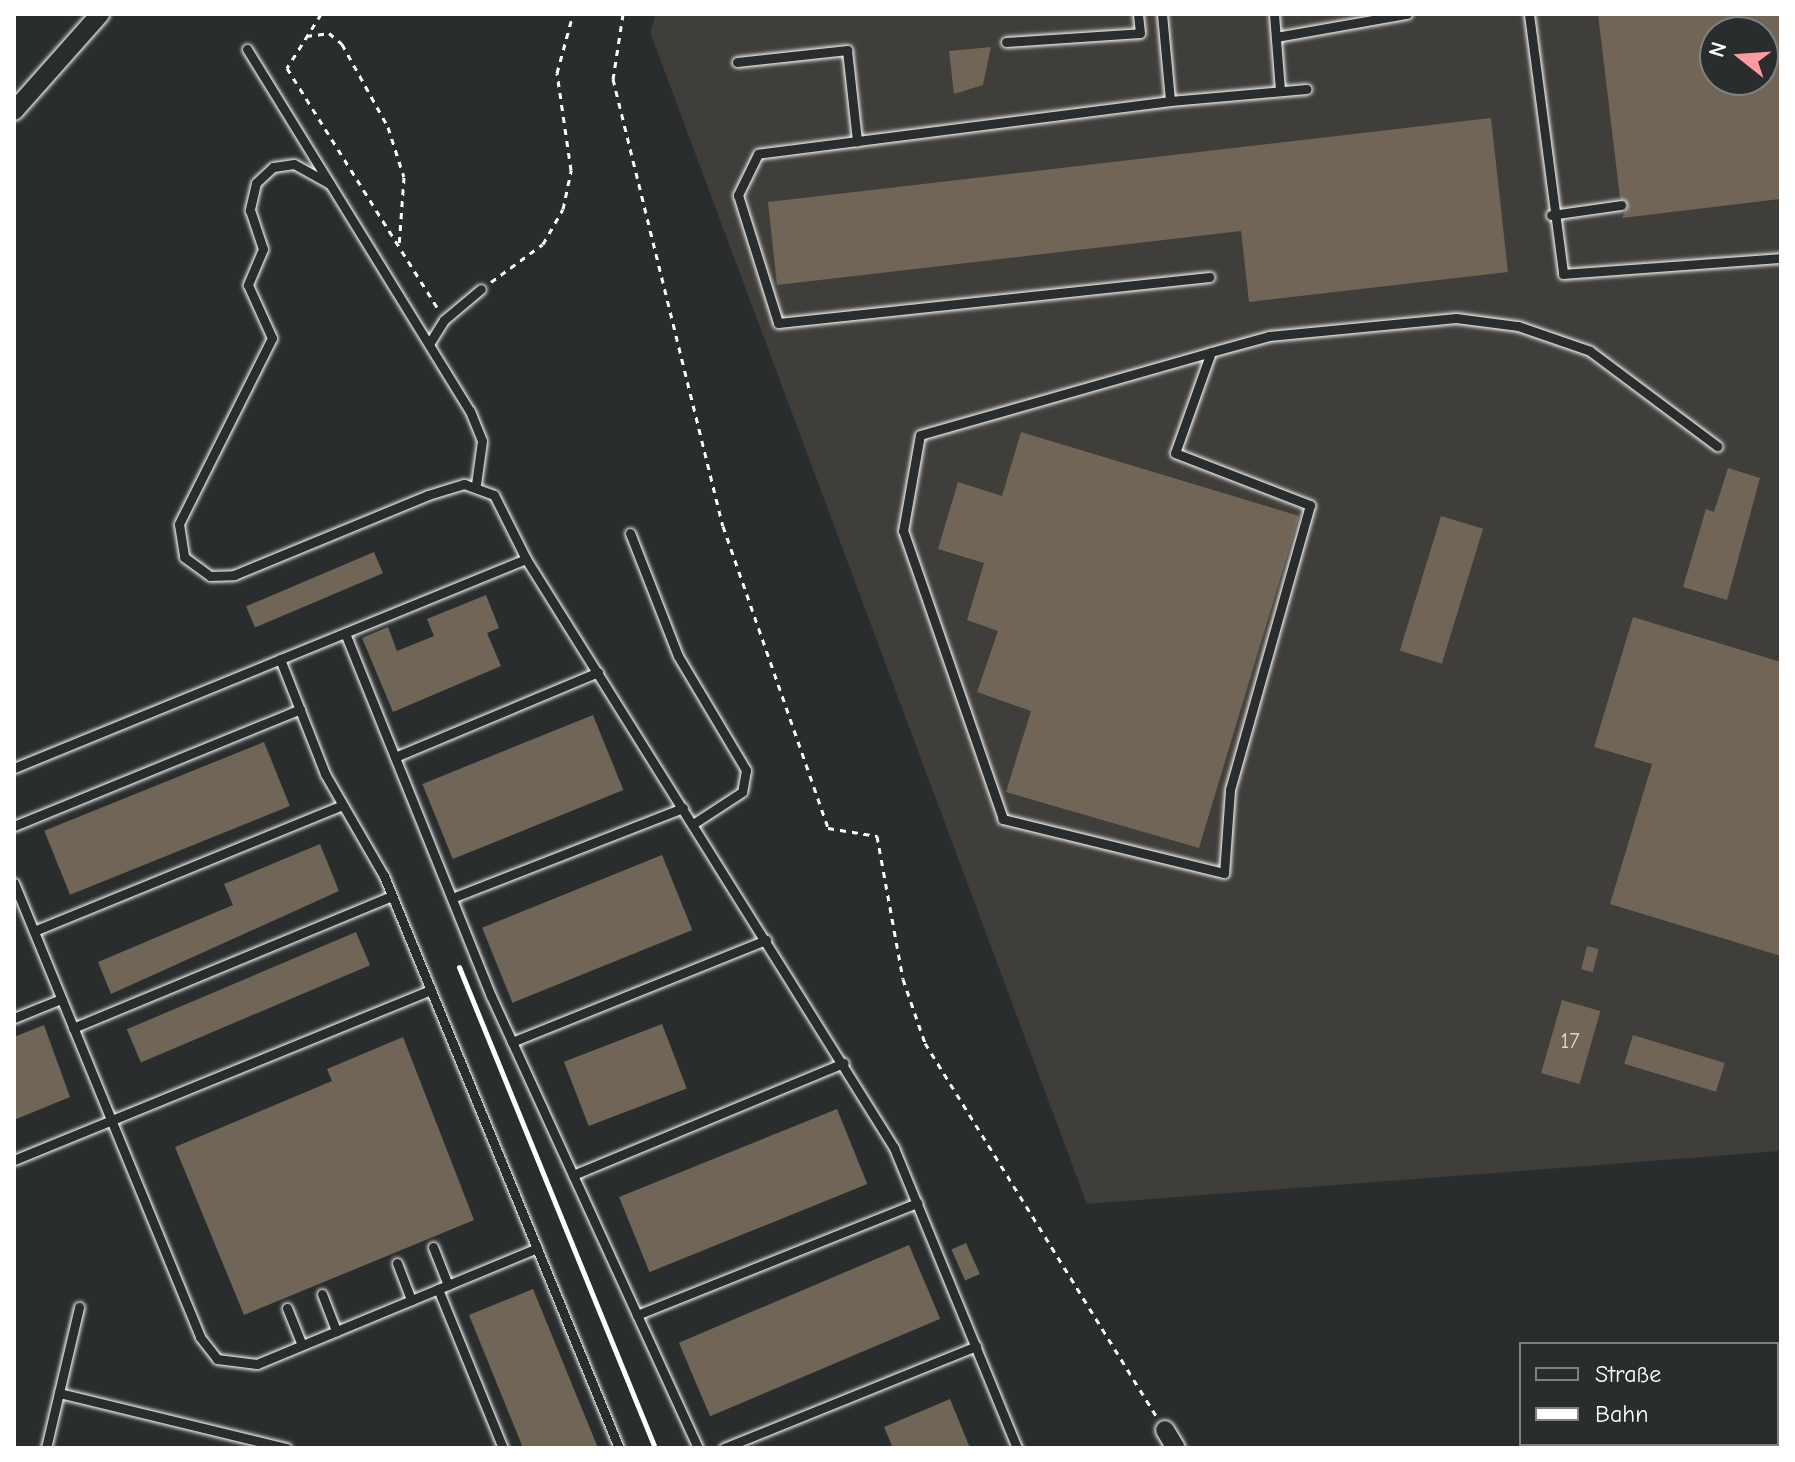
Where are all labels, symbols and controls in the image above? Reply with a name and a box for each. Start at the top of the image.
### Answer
north arrow [1699,16,1779,96]
text: N [1703,39,1732,60]
house number: 17 [1560,1029,1580,1055]
legend [1519,1342,1779,1446]
text: Straße [1595,1360,1661,1388]
text: Bahn [1595,1400,1648,1428]

